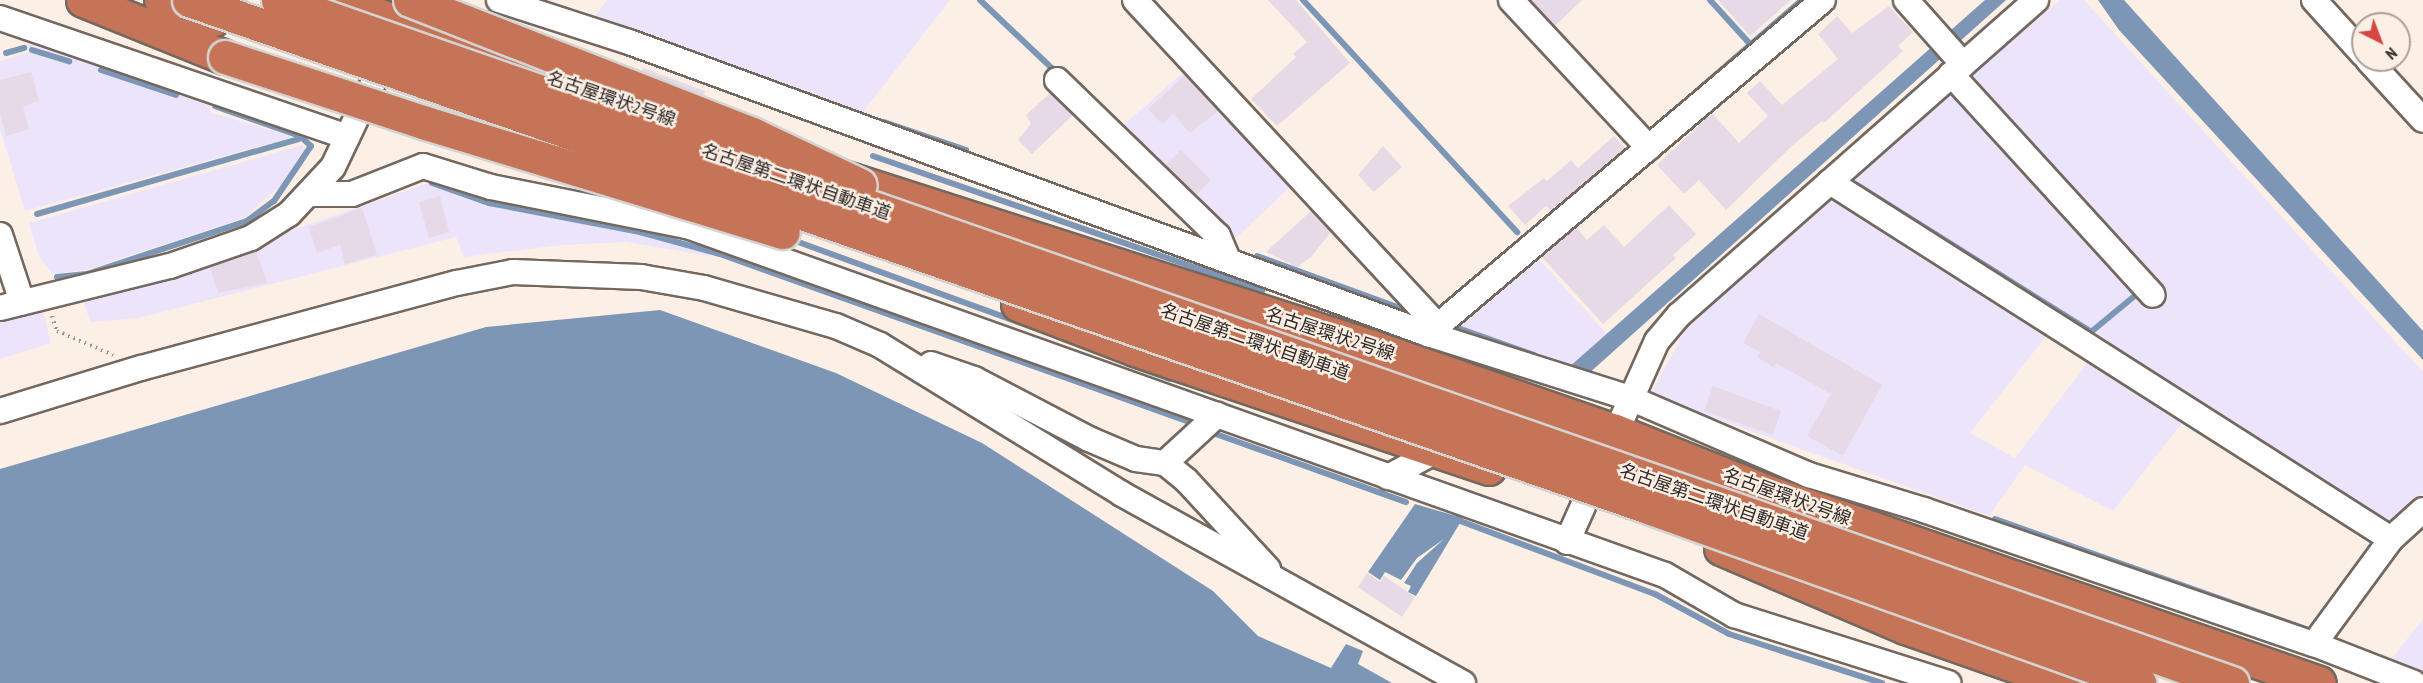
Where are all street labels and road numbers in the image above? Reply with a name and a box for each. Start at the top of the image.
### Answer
street label: 名古屋環状2号線 [544,67,678,131]
street label: 名古屋第二環状自動車道 [699,140,893,224]
street label: 名古屋第二環状自動車道 [1158,300,1352,384]
street label: 名古屋環状2号線 [1263,303,1397,365]
street label: 名古屋第二環状自動車道 [1617,460,1811,544]
street label: 名古屋環状2号線 [1720,464,1854,530]

